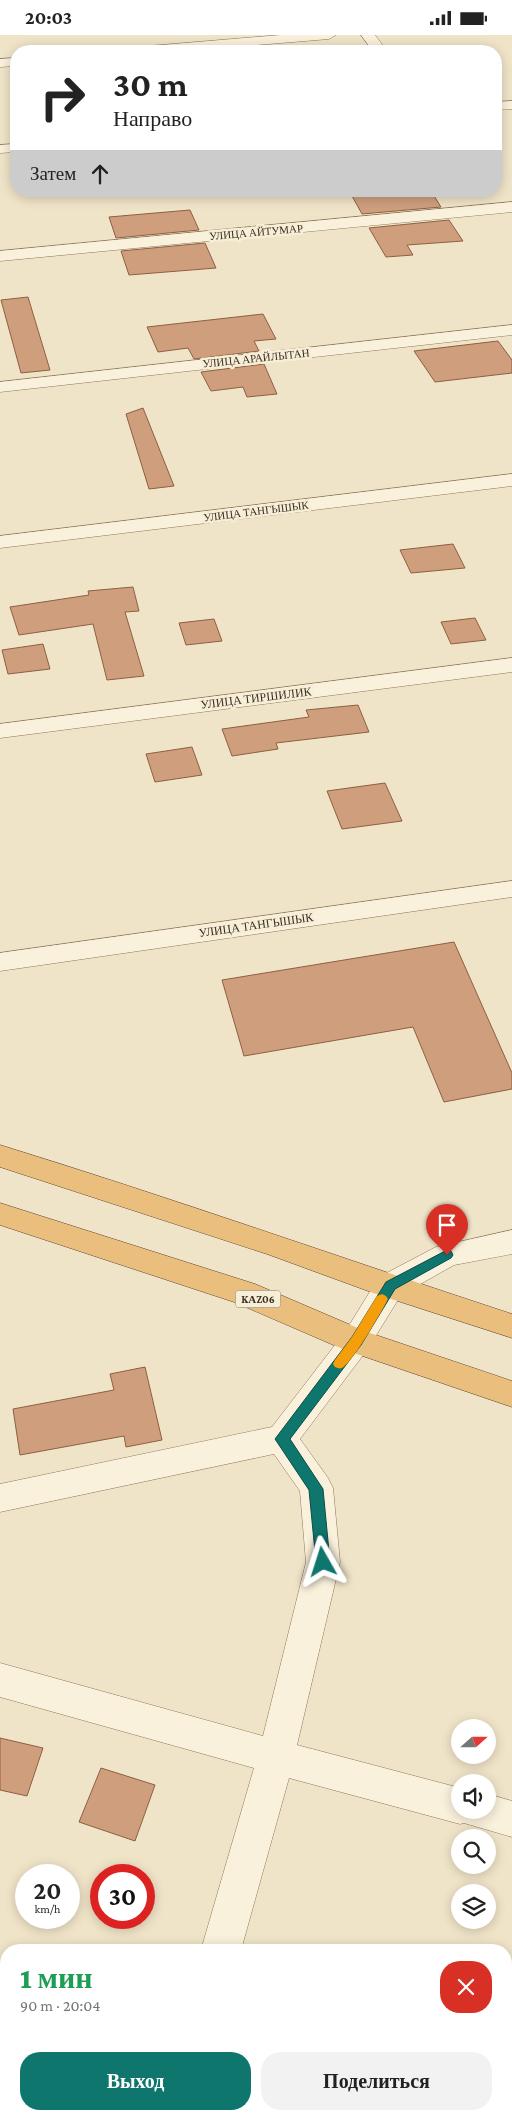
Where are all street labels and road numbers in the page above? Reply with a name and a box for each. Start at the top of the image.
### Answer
street label: УЛИЦА АЙТУМАР [209,222,303,242]
street label: УЛИЦА АРАЙЛЫТАН [202,346,310,370]
street label: УЛИЦА ТАНГЫШЫК [203,499,310,523]
street label: УЛИЦА ТИРШИЛИК [200,684,313,712]
street label: УЛИЦА ТАНГЫШЫК [198,910,315,940]
road number: KАZ06 [236,1291,280,1307]

